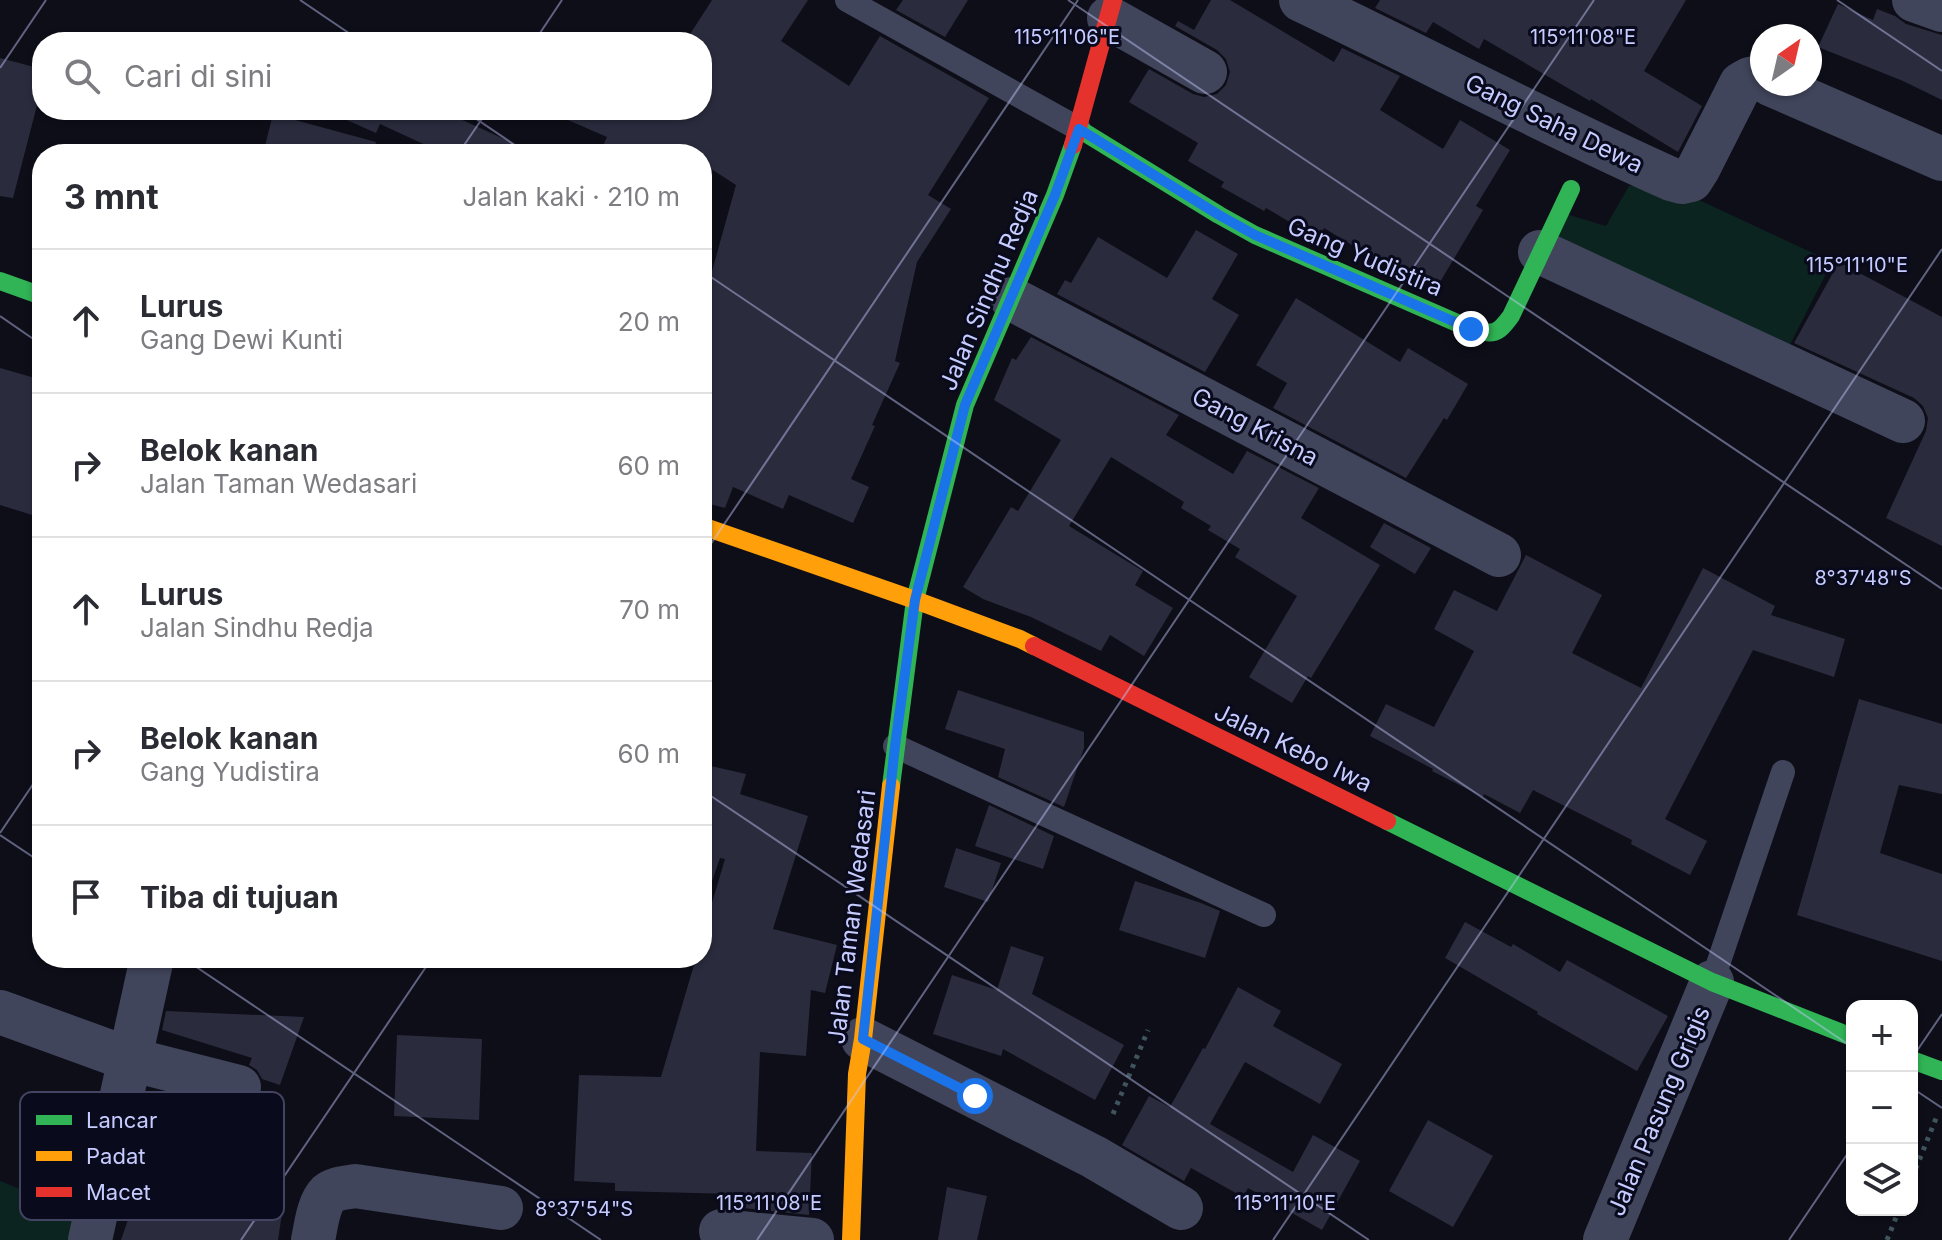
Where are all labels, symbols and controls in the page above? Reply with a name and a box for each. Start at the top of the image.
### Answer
north arrow [1750,24,1822,96]
text: 115°11'06"E [1014,25,1120,49]
text: 115°11'08"E [1530,25,1636,49]
search box [32,32,712,120]
icon: search [60,54,104,98]
text: Cari di sini [124,58,272,94]
street label: Gang Saha Dewa [1461,68,1648,179]
text: 3 mnt [64,176,159,217]
text: Jalan kaki · 210 m [463,181,680,212]
street label: Jalan Sindhu Redja [933,185,1044,395]
street label: Gang Yudistira [1283,211,1447,302]
text: 115°11'10"E [1806,253,1908,277]
text: Lurus [140,288,223,324]
icon: ahead [64,299,108,343]
text: 20 m [618,306,680,337]
route end [1453,311,1489,347]
text: Gang Dewi Kunti [140,324,343,355]
street label: Gang Krisna [1187,381,1323,472]
text: Belok kanan [140,432,318,468]
icon: right [64,443,108,487]
text: 60 m [617,450,680,481]
text: Jalan Taman Wedasari [140,468,417,499]
text: 8°37'48"S [1814,566,1912,590]
text: Lurus [140,576,223,612]
icon: ahead [64,587,108,631]
text: 70 m [619,594,680,625]
text: Jalan Sindhu Redja [140,612,374,643]
street label: Jalan Kebo Iwa [1210,697,1377,798]
text: Belok kanan [140,720,318,756]
icon: right [64,731,108,775]
text: 60 m [617,738,680,769]
text: Gang Yudistira [140,756,320,787]
street label: Jalan Taman Wedasari [822,788,881,1046]
icon: arrive [64,875,108,919]
text: Tiba di tujuan [140,879,339,915]
map controls [1846,1000,1918,1216]
button: + [1846,1000,1918,1072]
street label: Jalan Pasung Grigis [1601,1002,1716,1220]
button: − [1846,1072,1918,1144]
route start [957,1078,993,1114]
legend [20,1092,284,1220]
text: Lancar [86,1107,157,1133]
text: Padat [86,1143,145,1169]
button: layers [1846,1144,1918,1216]
text: Macet [86,1179,151,1205]
text: 115°11'08"E [716,1191,822,1215]
text: 115°11'10"E [1234,1191,1336,1215]
text: 8°37'54"S [535,1197,633,1221]

